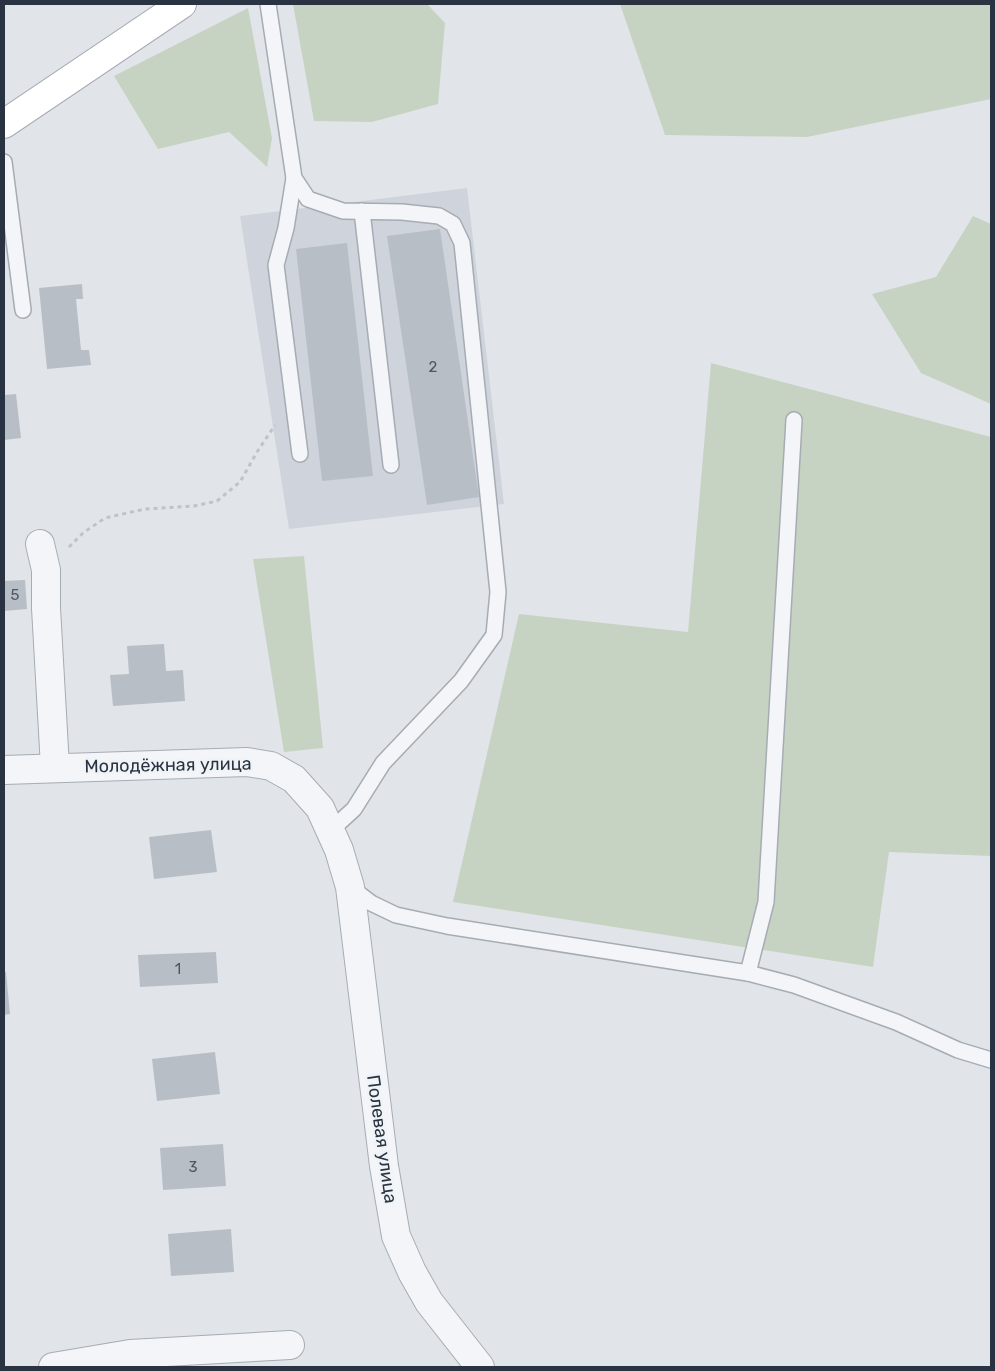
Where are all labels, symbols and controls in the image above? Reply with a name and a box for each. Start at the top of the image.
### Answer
house number: 2 [429,358,438,376]
house number: 5 [11,586,20,604]
street label: Молодёжная улица [84,753,252,777]
house number: 1 [175,960,181,978]
street label: Полевая улица [362,1073,402,1205]
house number: 3 [188,1158,198,1176]

